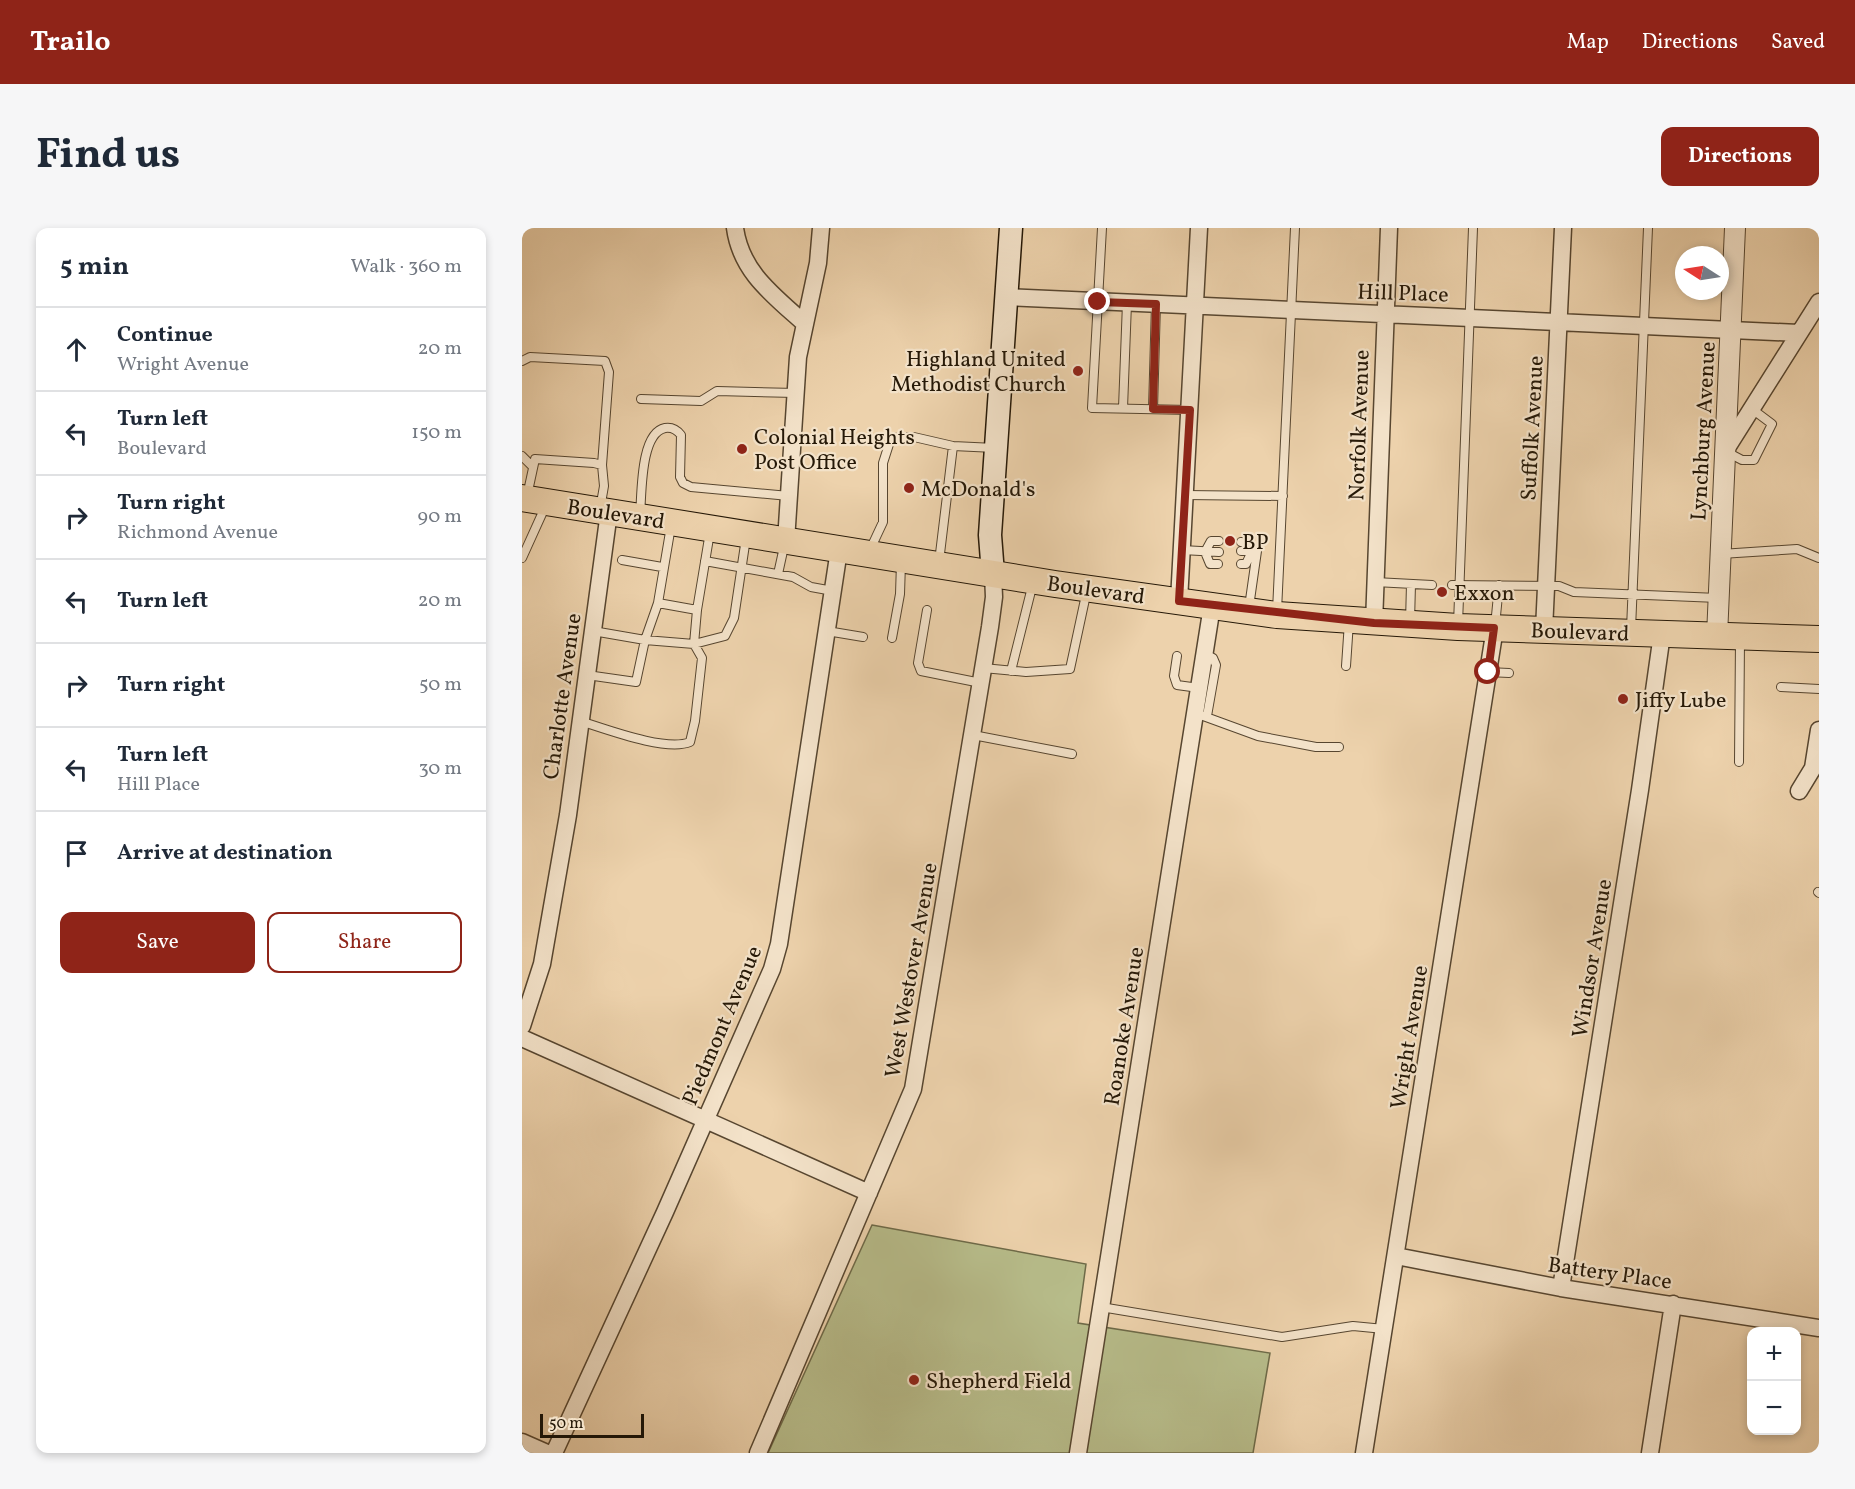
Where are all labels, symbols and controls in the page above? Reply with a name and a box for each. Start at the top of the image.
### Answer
text: Trailo [30,23,111,62]
text: Map [1567,28,1609,57]
text: Directions [1642,28,1738,57]
text: Saved [1771,28,1825,57]
text: Find us [36,127,180,186]
button: Directions [1661,127,1819,186]
north arrow [1675,246,1729,300]
text: 5 min [60,249,129,285]
text: Walk · 360 m [350,253,462,281]
street label: Hill Place [1357,277,1449,312]
route end [1084,288,1110,314]
text: Continue [117,320,213,351]
icon: ahead [60,333,93,366]
text: 20 m [418,335,462,363]
street label: Lynchburg Avenue [1684,341,1725,522]
place label: Highland United Methodist Church [891,345,1066,401]
street label: Norfolk Avenue [1342,349,1379,501]
text: Wright Avenue [117,351,249,379]
street label: Suffolk Avenue [1514,355,1553,502]
marker: Highland United Methodist Church [1071,364,1085,378]
text: Turn left [117,404,208,435]
icon: left [60,417,93,450]
text: 150 m [411,419,462,447]
place label: Colonial Heights Post Office [754,423,915,479]
text: Boulevard [117,435,207,463]
marker: Colonial Heights Post Office [735,442,749,456]
place label: McDonald's [921,475,1036,506]
marker: McDonald's [902,481,916,495]
text: Turn right [117,488,225,519]
street label: Boulevard [564,492,667,539]
icon: right [60,501,93,534]
text: 90 m [418,503,462,531]
text: Richmond Avenue [117,519,278,547]
place label: BP [1242,528,1269,559]
marker: BP [1223,534,1237,548]
street label: Boulevard [1045,569,1147,614]
place label: Exxon [1454,579,1515,610]
icon: left [60,585,93,618]
marker: Exxon [1435,585,1449,599]
text: Turn left [117,586,208,617]
text: 20 m [418,587,462,615]
street label: Charlotte Avenue [536,611,590,782]
street label: Boulevard [1530,616,1630,651]
route start [1474,658,1500,684]
icon: right [60,669,93,702]
text: Turn right [117,670,225,701]
text: 50 m [419,671,462,699]
place label: Jiffy Lube [1635,686,1726,717]
marker: Jiffy Lube [1616,692,1630,706]
text: Turn left [117,740,208,771]
icon: left [60,753,93,786]
text: 30 m [418,755,462,783]
text: Hill Place [117,771,200,799]
icon: arrive [60,837,93,870]
text: Arrive at destination [117,838,333,869]
street label: West Westover Avenue [878,860,947,1081]
street label: Windsor Avenue [1566,877,1621,1040]
button: Save [60,912,255,973]
button: Share [267,912,462,973]
street label: Piedmont Avenue [676,941,771,1111]
street label: Roanoke Avenue [1098,945,1153,1108]
street label: Wright Avenue [1384,963,1437,1112]
street label: Battery Place [1546,1250,1674,1299]
map controls [1747,1327,1801,1435]
button: + [1747,1327,1801,1381]
place label: Shepherd Field [926,1367,1071,1398]
marker: Shepherd Field [907,1373,921,1387]
button: − [1747,1381,1801,1435]
scale bar [540,1411,644,1438]
text: 50 m [549,1413,583,1435]

